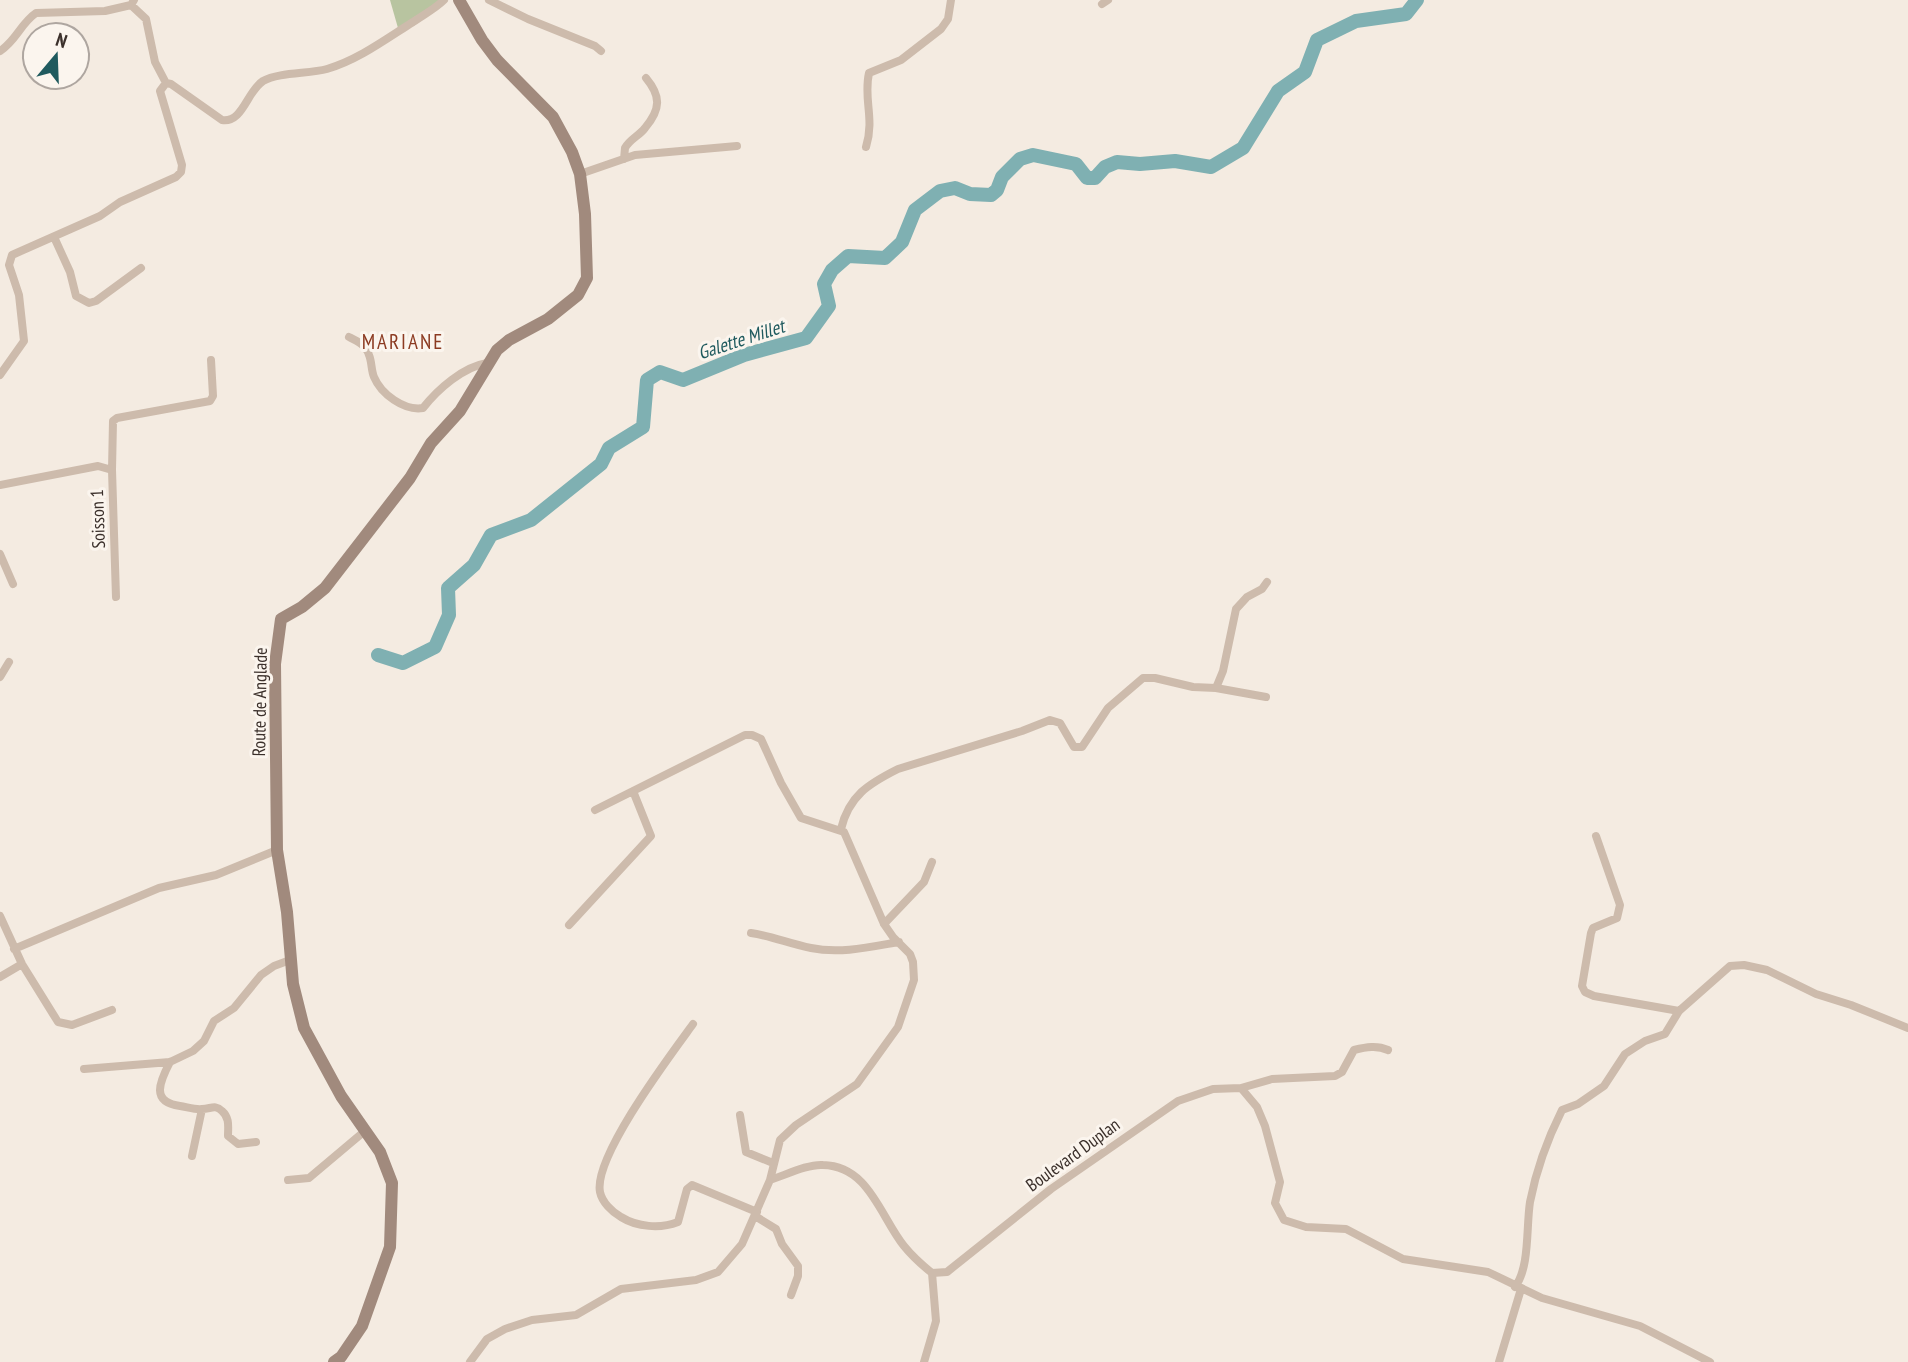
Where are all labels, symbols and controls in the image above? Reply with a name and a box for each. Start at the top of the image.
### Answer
north arrow [21,21,91,91]
text: N [53,27,70,53]
water label: Galette Millet [695,313,790,364]
district label: MARIANE [362,328,444,355]
street label: Soisson 1 [85,489,110,549]
street label: Route de Anglade [247,647,272,757]
street label: Boulevard Duplan [1021,1113,1124,1196]

